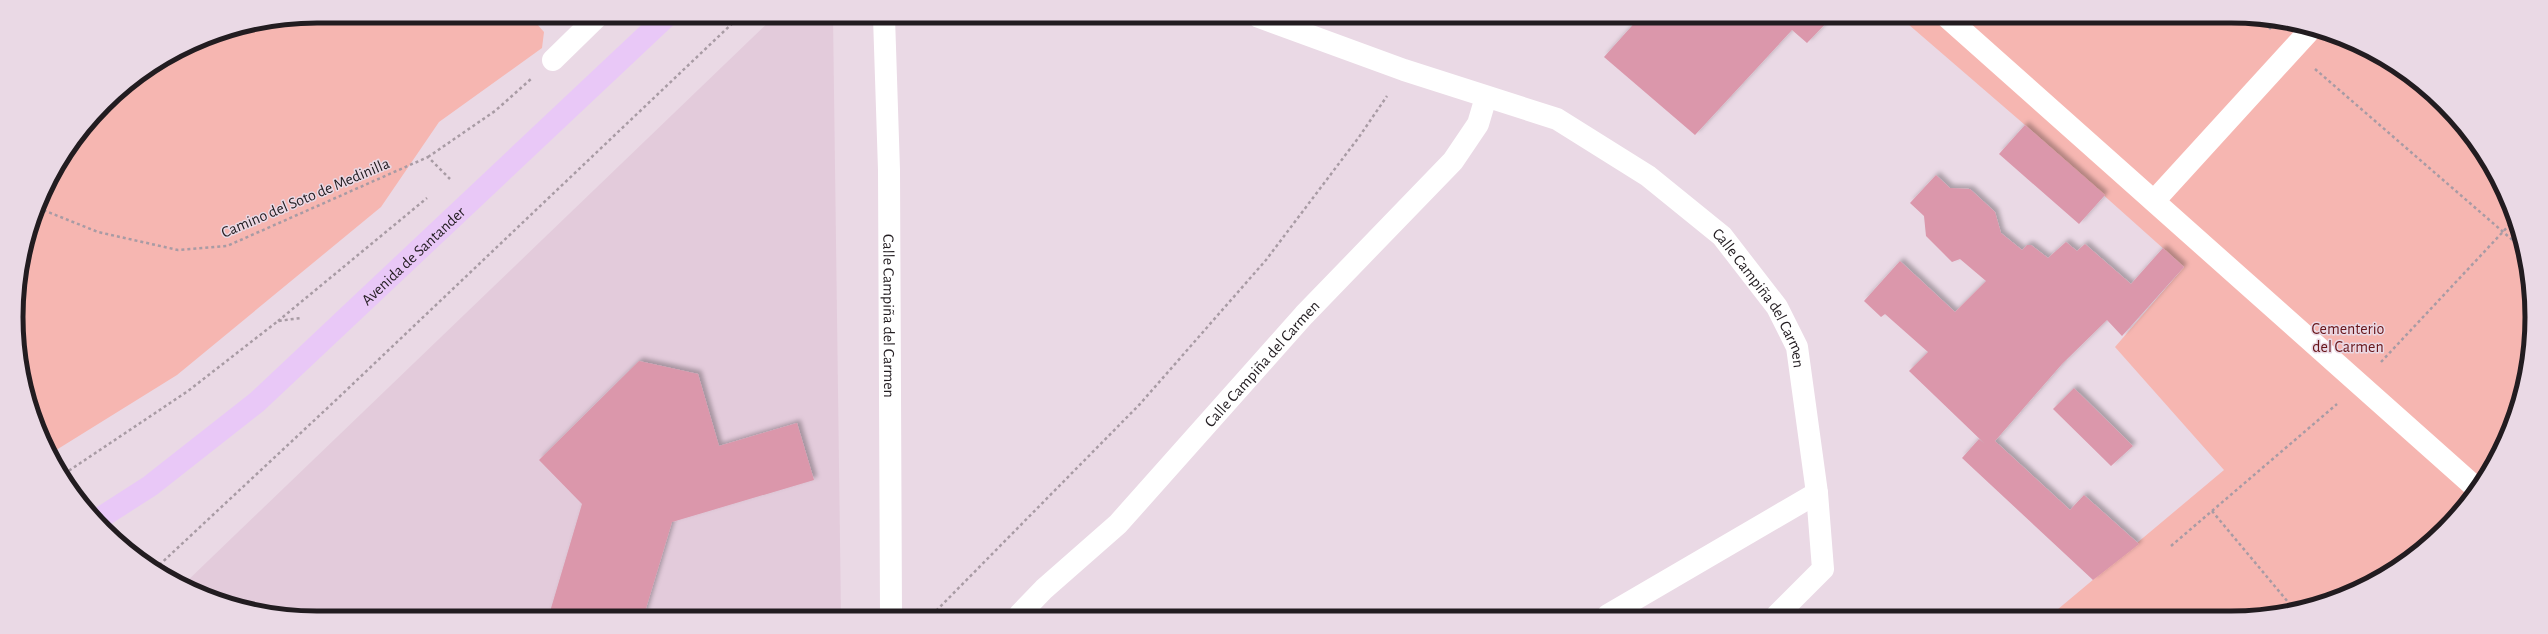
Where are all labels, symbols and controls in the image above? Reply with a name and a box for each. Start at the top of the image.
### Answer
street label: Camino del Soto de Medinilla [219,155,392,241]
street label: Avenida de Santander [359,203,469,308]
street label: Calle Campiña del Carmen [1710,225,1807,369]
street label: Calle Campiña del Carmen [880,234,897,398]
street label: Calle Campiña del Carmen [1202,297,1323,430]
park label: Cementerio del Carmen [2312,321,2385,355]

